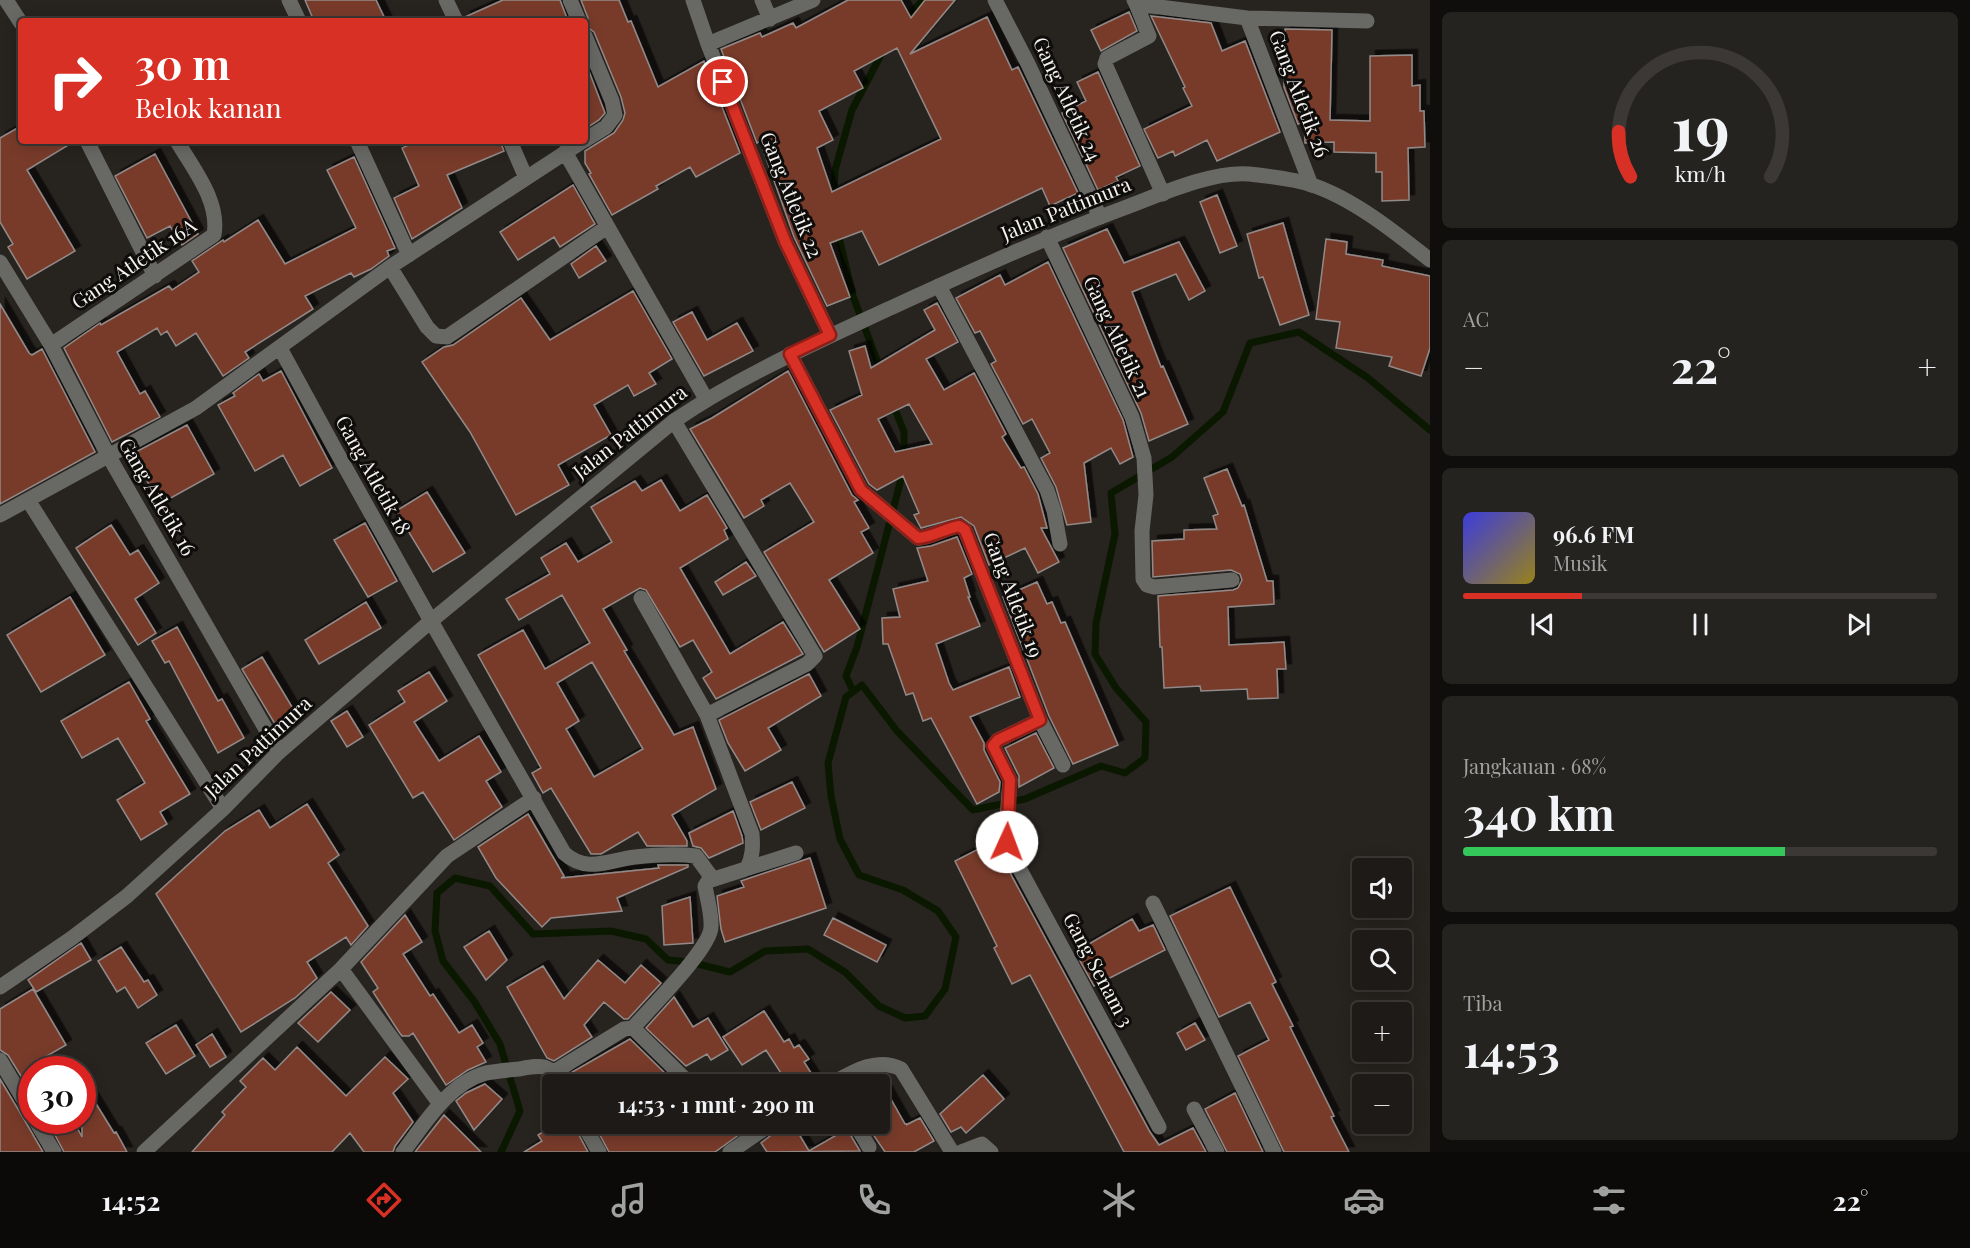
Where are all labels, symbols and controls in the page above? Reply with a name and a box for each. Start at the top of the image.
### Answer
street label: Gang Atletik 26 [1264,26,1337,161]
street label: Gang Atletik 24 [1028,32,1109,165]
text: 30 m [135,35,230,91]
icon: right [36,42,114,120]
pin [697,56,748,107]
icon: arrive [706,65,739,98]
text: 19 [1671,83,1729,167]
text: Belok kanan [135,89,282,125]
street label: Gang Atletik 22 [755,127,830,261]
text: km/h [1674,159,1726,187]
street label: Jalan Pattimura [996,169,1134,246]
street label: Gang Atletik 16A [66,211,201,314]
street label: Gang Atletik 21 [1078,271,1158,402]
text: AC [1463,305,1489,332]
text: 22° [1671,335,1731,395]
text: − [1463,344,1484,388]
text: + [1918,344,1937,388]
street label: Jalan Pattimura [566,378,692,484]
street label: Gang Atletik 18 [330,410,418,539]
street label: Gang Atletik 16 [114,432,203,560]
text: 96.6 FM [1553,519,1634,549]
street label: Gang Atletik 19 [978,528,1051,661]
text: Musik [1553,549,1608,576]
icon: previous [1526,608,1559,641]
icon: pause [1684,608,1717,641]
icon: next [1842,608,1875,641]
street label: Jalan Pattimura [197,689,317,803]
text: Jangkauan · 68% [1463,752,1606,779]
text: 340 km [1463,782,1615,842]
position arrow [975,810,1039,874]
map controls [1352,858,1412,1134]
button: sound [1352,858,1412,918]
street label: Gang Senam 3 [1058,907,1141,1031]
button: search [1352,930,1412,990]
text: Tiba [1463,989,1503,1016]
button: + [1352,1002,1412,1062]
text: 14:53 [1463,1019,1560,1079]
speed limit sign: 30 [18,1056,96,1134]
button: − [1352,1074,1412,1134]
text: 14:53 · 1 mnt · 290 m [617,1089,815,1119]
icon: directions [363,1179,405,1221]
icon: music [608,1179,650,1221]
icon: phone [853,1179,895,1221]
icon: climate [1098,1179,1140,1221]
icon: car [1343,1179,1385,1221]
icon: filters [1588,1179,1630,1221]
text: 14:52 [101,1182,160,1218]
text: 22° [1833,1182,1868,1218]

